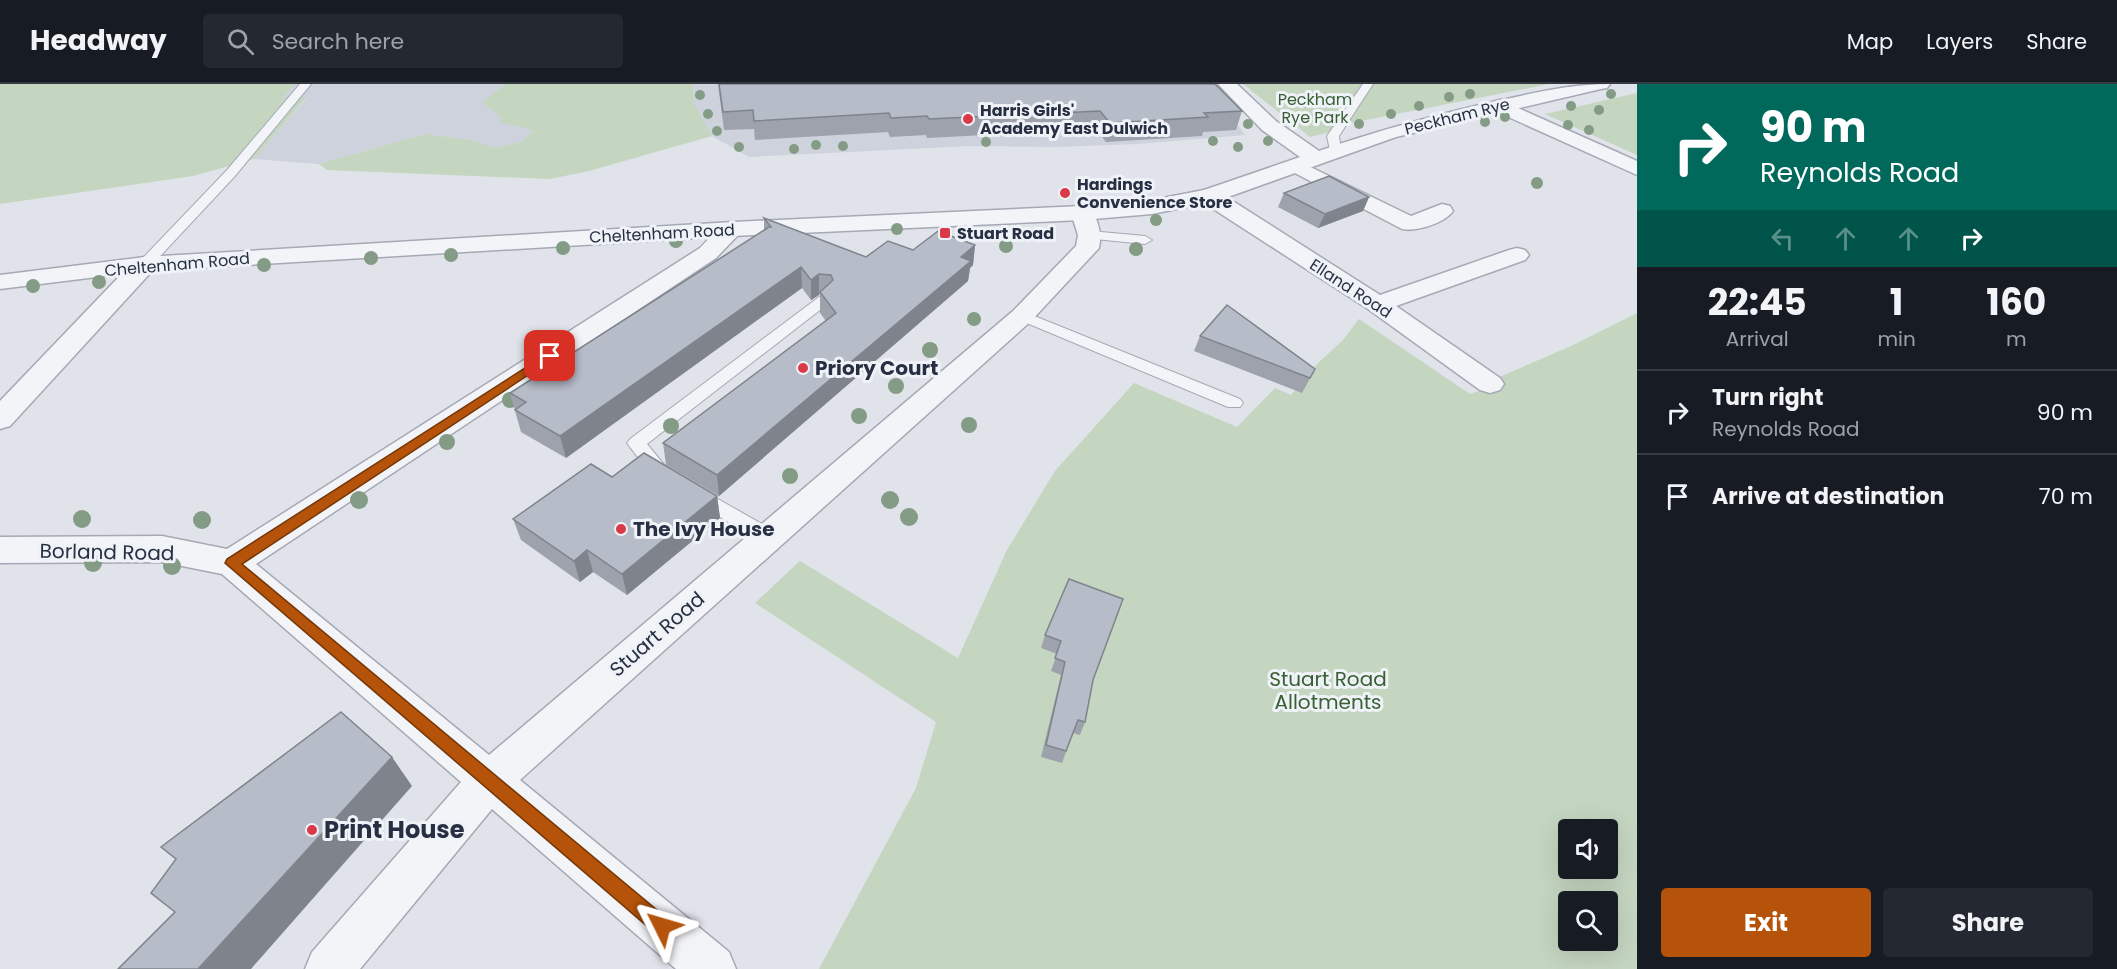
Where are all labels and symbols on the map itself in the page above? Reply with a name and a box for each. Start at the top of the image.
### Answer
park label: Peckham Rye Park [1278,88,1352,129]
street label: Peckham Rye [1402,92,1512,141]
place label: Harris Girls' Academy East Dulwich [980,99,1168,140]
marker: Harris Girls' Academy East Dulwich [961,112,975,126]
place label: Hardings Convenience Store [1077,173,1232,214]
marker: Hardings Convenience Store [1058,186,1072,200]
street label: Cheltenham Road [589,218,735,249]
place label: Stuart Road [957,222,1054,245]
marker: Stuart Road [938,226,952,240]
street label: Cheltenham Road [103,247,251,282]
street label: Elland Road [1305,253,1396,324]
pin [524,330,575,381]
place label: Priory Court [815,354,938,382]
marker: Priory Court [796,361,810,375]
place label: The Ivy House [633,515,774,543]
marker: The Ivy House [614,522,628,536]
street label: Borland Road [39,537,175,567]
street label: Stuart Road [604,585,710,683]
park label: Stuart Road Allotments [1269,665,1387,716]
place label: Print House [324,813,465,846]
marker: Print House [305,823,319,837]
position arrow [630,894,694,958]

